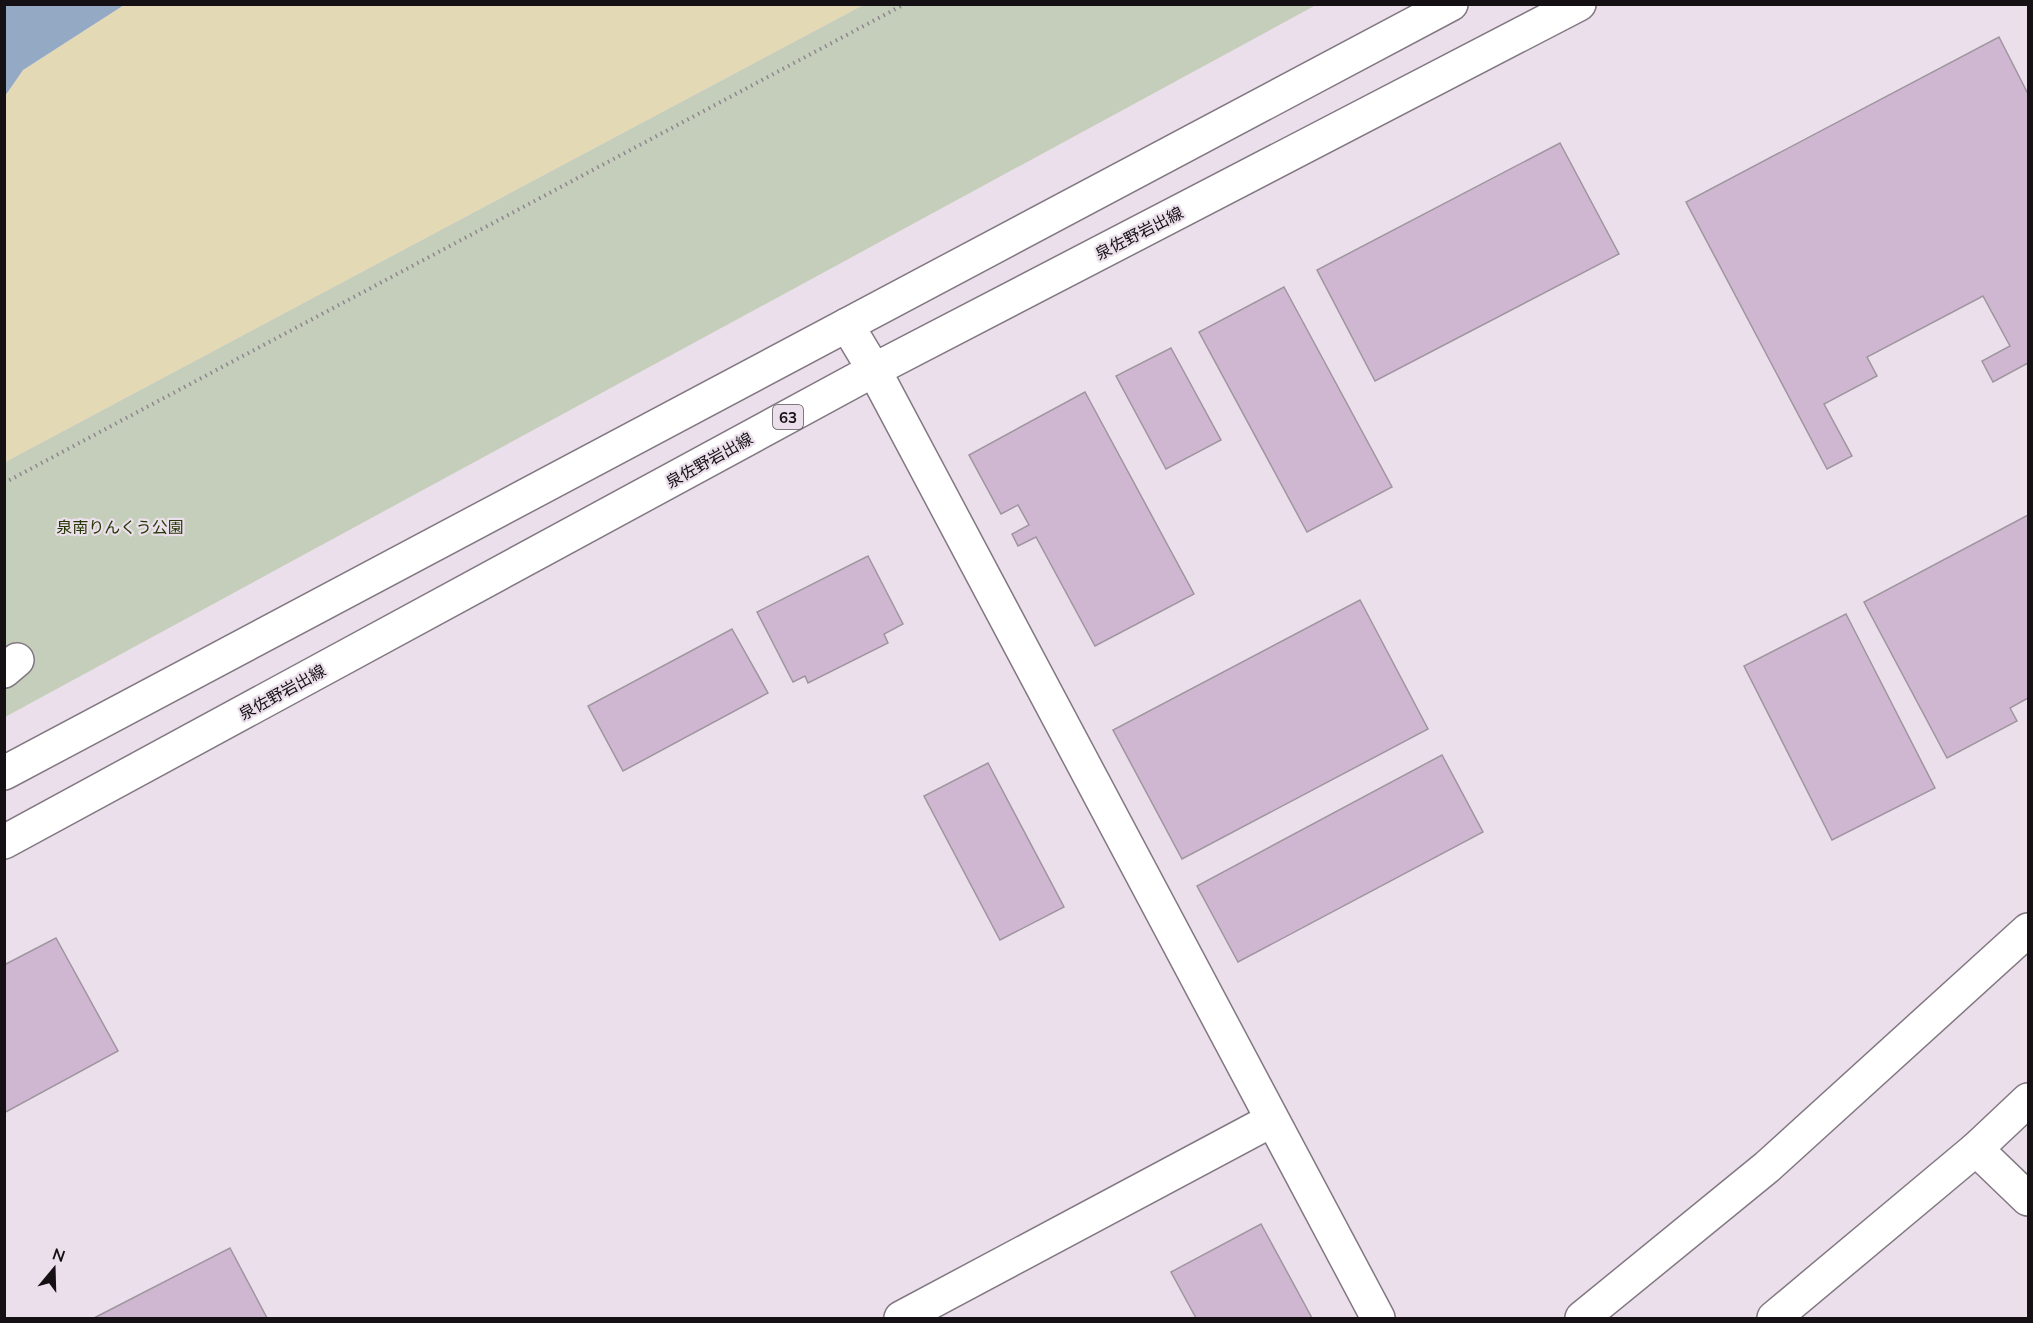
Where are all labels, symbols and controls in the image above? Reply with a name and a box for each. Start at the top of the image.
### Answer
street label: 泉佐野岩出線 [1092,202,1186,264]
road number: 63 [773,405,803,429]
street label: 泉佐野岩出線 [662,428,756,492]
park label: 泉南りんくう公園 [56,517,184,537]
street label: 泉佐野岩出線 [235,660,329,724]
north arrow [24,1239,84,1299]
text: N [50,1243,68,1266]

